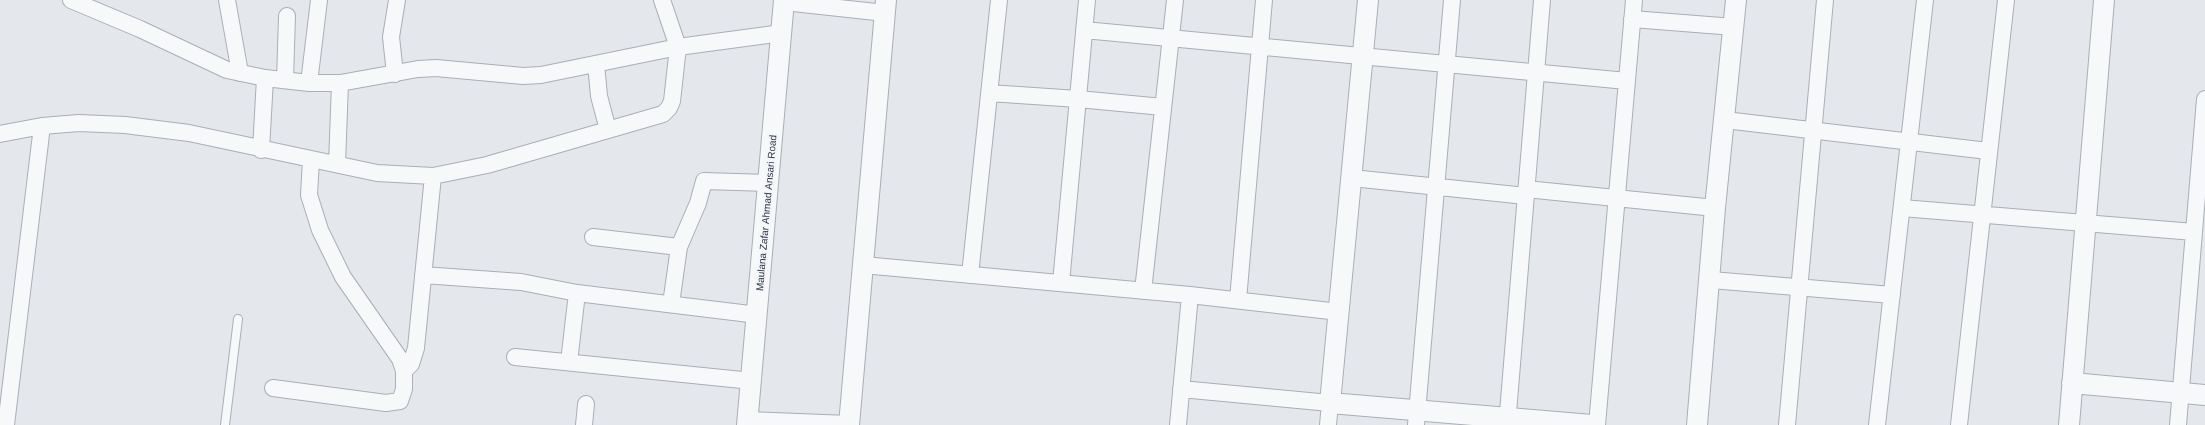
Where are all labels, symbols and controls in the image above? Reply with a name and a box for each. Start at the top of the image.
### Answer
street label: Maulana Zafar Ahmad Ansari Road [754,134,780,292]

